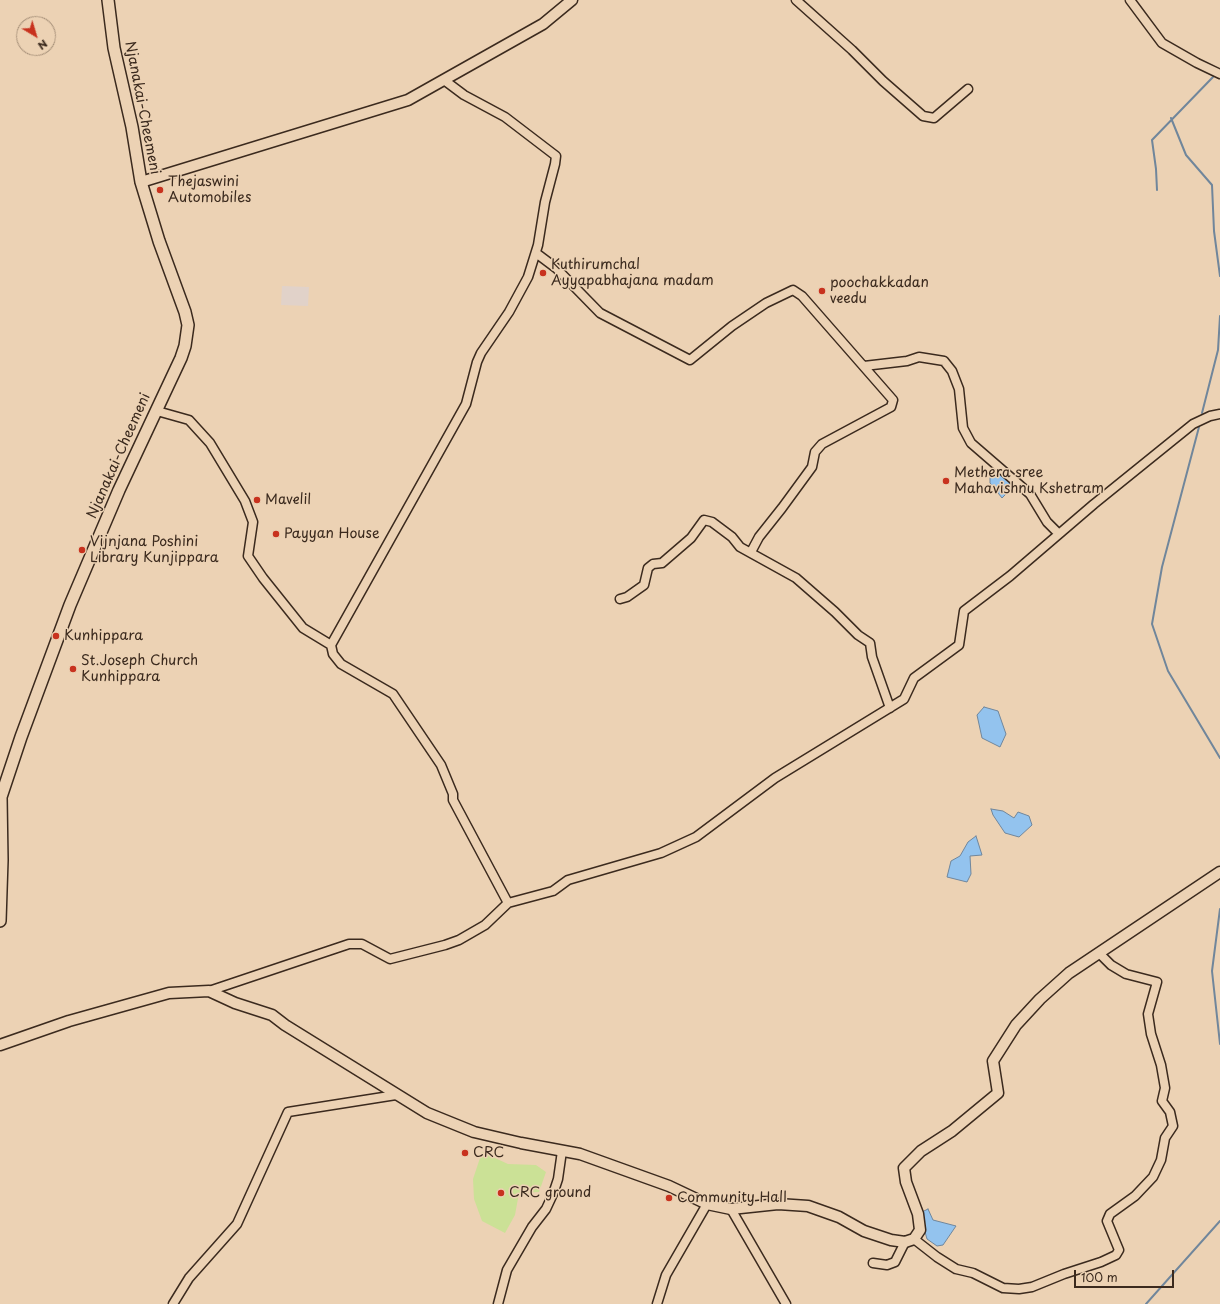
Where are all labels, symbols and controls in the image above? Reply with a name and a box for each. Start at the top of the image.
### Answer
north arrow [16,16,56,56]
text: N [34,36,52,54]
street label: Njanakai-Cheemeni [121,40,163,176]
place label: Thejaswini Automobiles [168,174,251,206]
marker: Thejaswini Automobiles [155,185,165,195]
place label: Kuthirumchal Ayyapabhajana madam [551,257,714,290]
marker: Kuthirumchal Ayyapabhajana madam [538,268,548,278]
place label: poochakkadan veedu [830,275,929,308]
marker: poochakkadan veedu [817,286,827,296]
street label: Njanakai-Cheemeni [84,391,154,521]
place label: Methera sree Mahavishnu Kshetram [954,465,1104,498]
marker: Methera sree Mahavishnu Kshetram [941,476,951,486]
place label: Mavelil [265,492,311,508]
marker: Mavelil [252,495,262,505]
place label: Payyan House [284,526,380,542]
marker: Payyan House [271,529,281,539]
place label: Vijnjana Poshini Library Kunjippara [90,534,218,566]
marker: Vijnjana Poshini Library Kunjippara [77,545,87,555]
place label: Kunhippara [64,628,143,644]
marker: Kunhippara [51,631,61,641]
place label: St.Joseph Church Kunhippara [81,653,198,686]
marker: St.Joseph Church Kunhippara [68,664,78,674]
place label: CRC [473,1145,504,1161]
marker: CRC [460,1148,470,1158]
place label: CRC ground [509,1185,591,1201]
marker: CRC ground [496,1188,506,1198]
place label: Community Hall [677,1190,787,1206]
marker: Community Hall [664,1193,674,1203]
scale bar [1076,1262,1176,1288]
text: 100 m [1081,1268,1118,1286]

